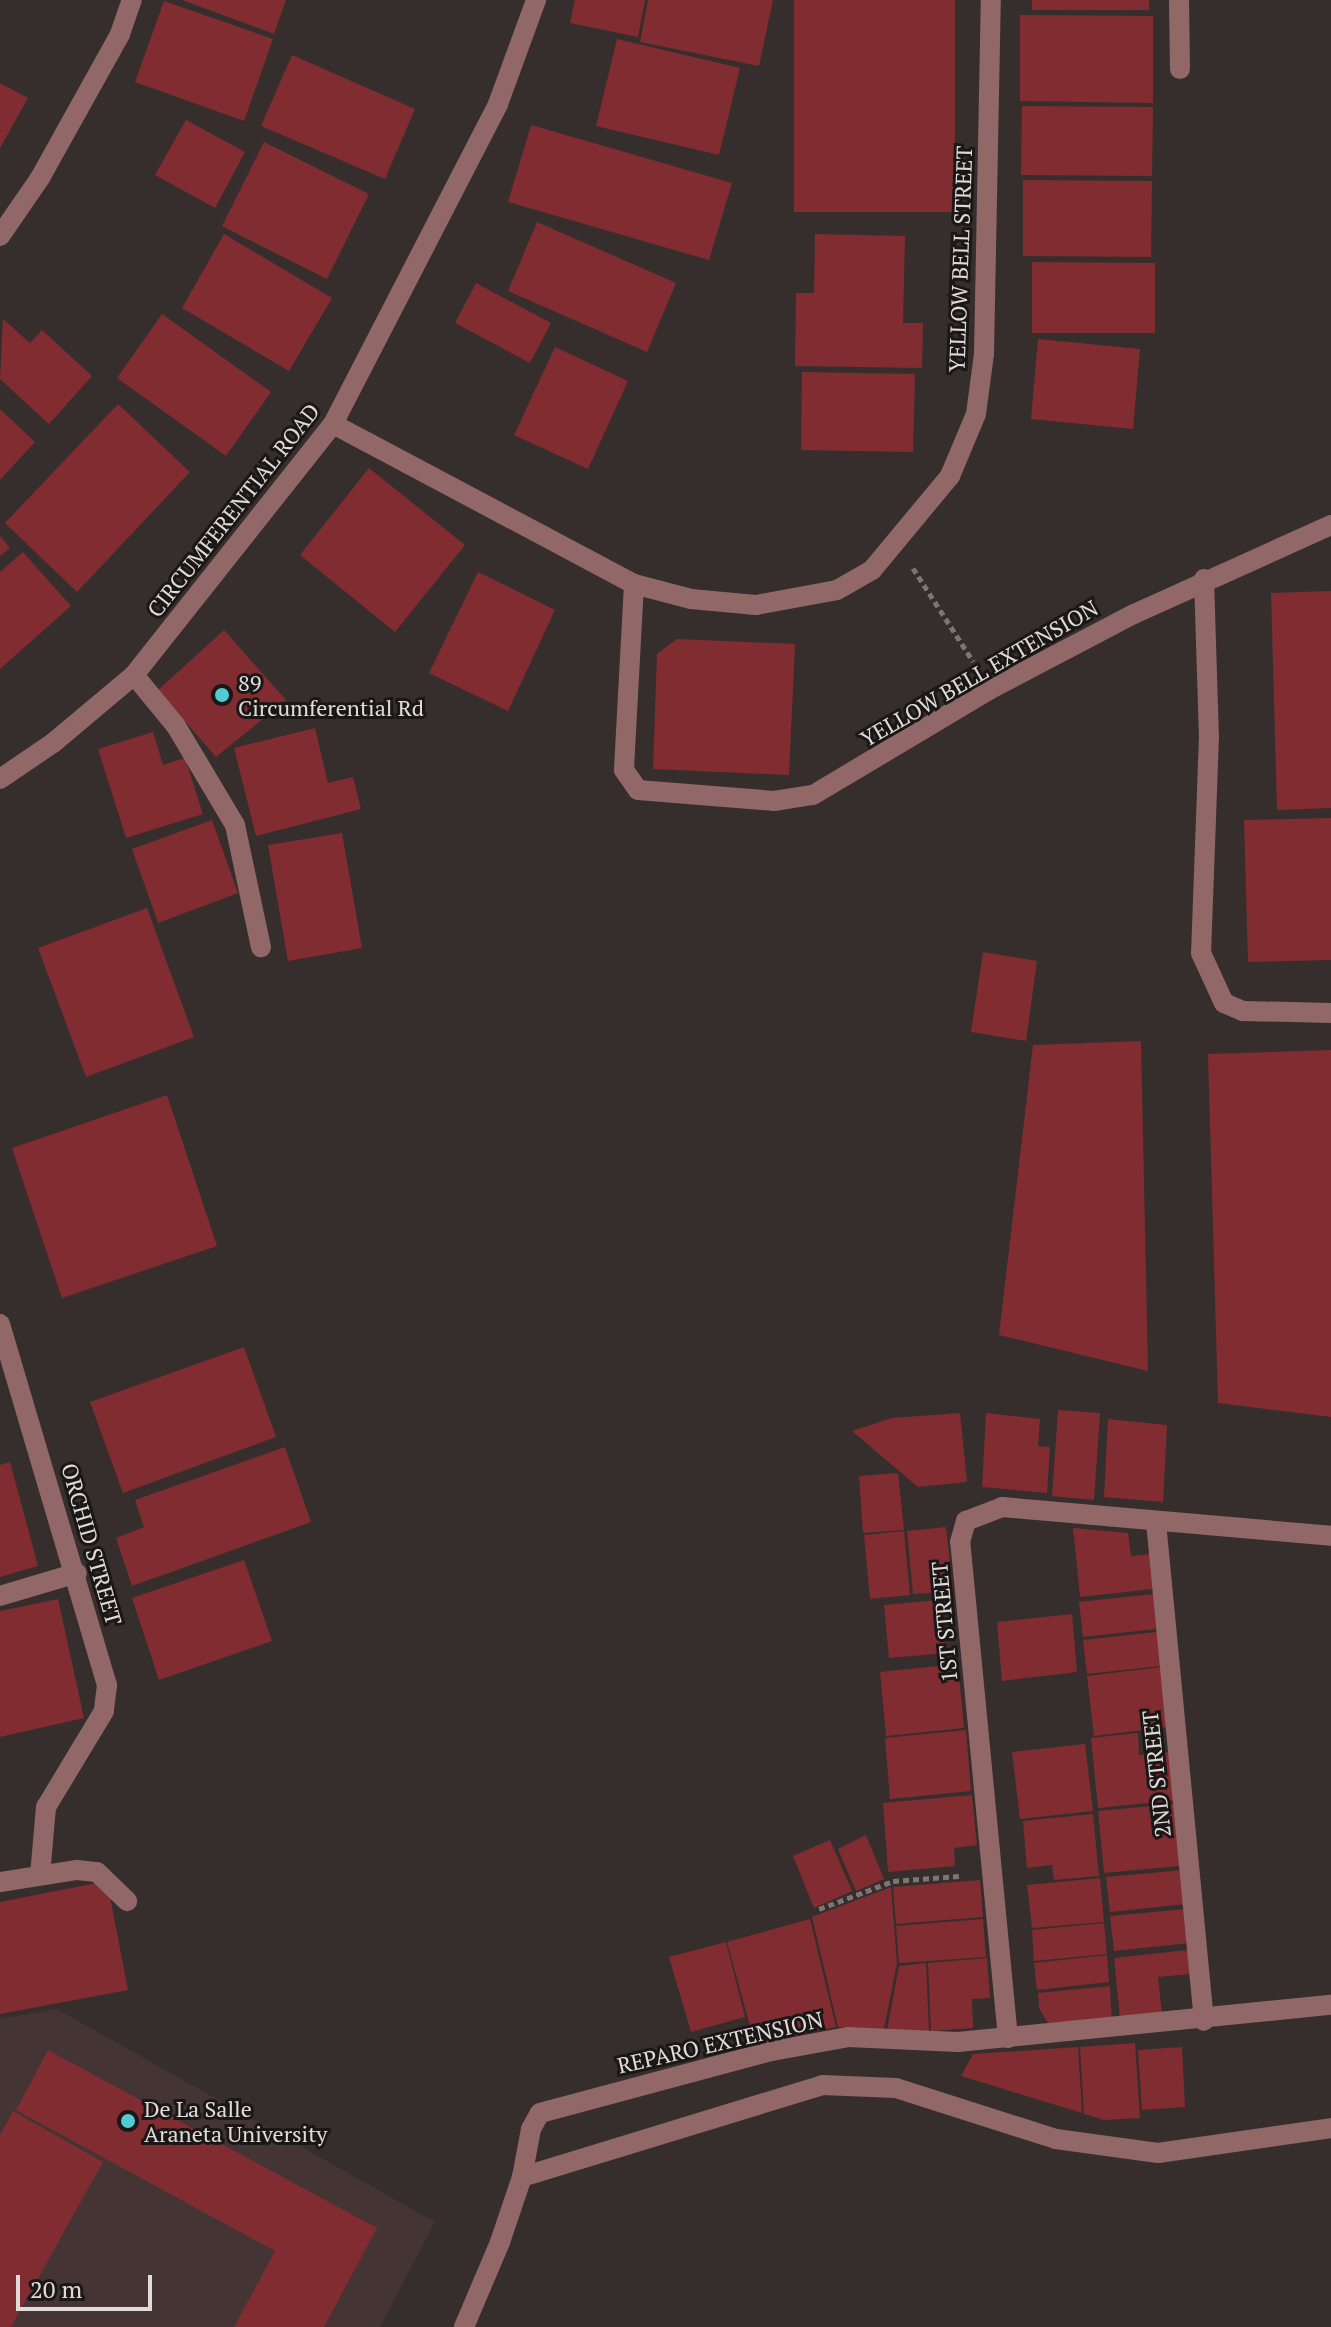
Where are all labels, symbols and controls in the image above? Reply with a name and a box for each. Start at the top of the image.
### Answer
street label: YELLOW BELL STREET [943,145,977,373]
street label: CIRCUMFERENTIAL ROAD [141,398,325,622]
street label: YELLOW BELL EXTENSION [856,594,1102,752]
place label: 89 Circumferential Rd [238,669,424,720]
marker: 89 Circumferential Rd [213,686,231,704]
street label: ORCHID STREET [56,1460,128,1628]
street label: 1ST STREET [926,1561,962,1683]
street label: 2ND STREET [1136,1709,1176,1839]
street label: REPARO EXTENSION [615,2005,825,2079]
place label: De La Salle Araneta University [144,2095,327,2146]
marker: De La Salle Araneta University [119,2112,137,2130]
scale bar [20,2259,156,2309]
text: 20 m [30,2273,82,2305]

